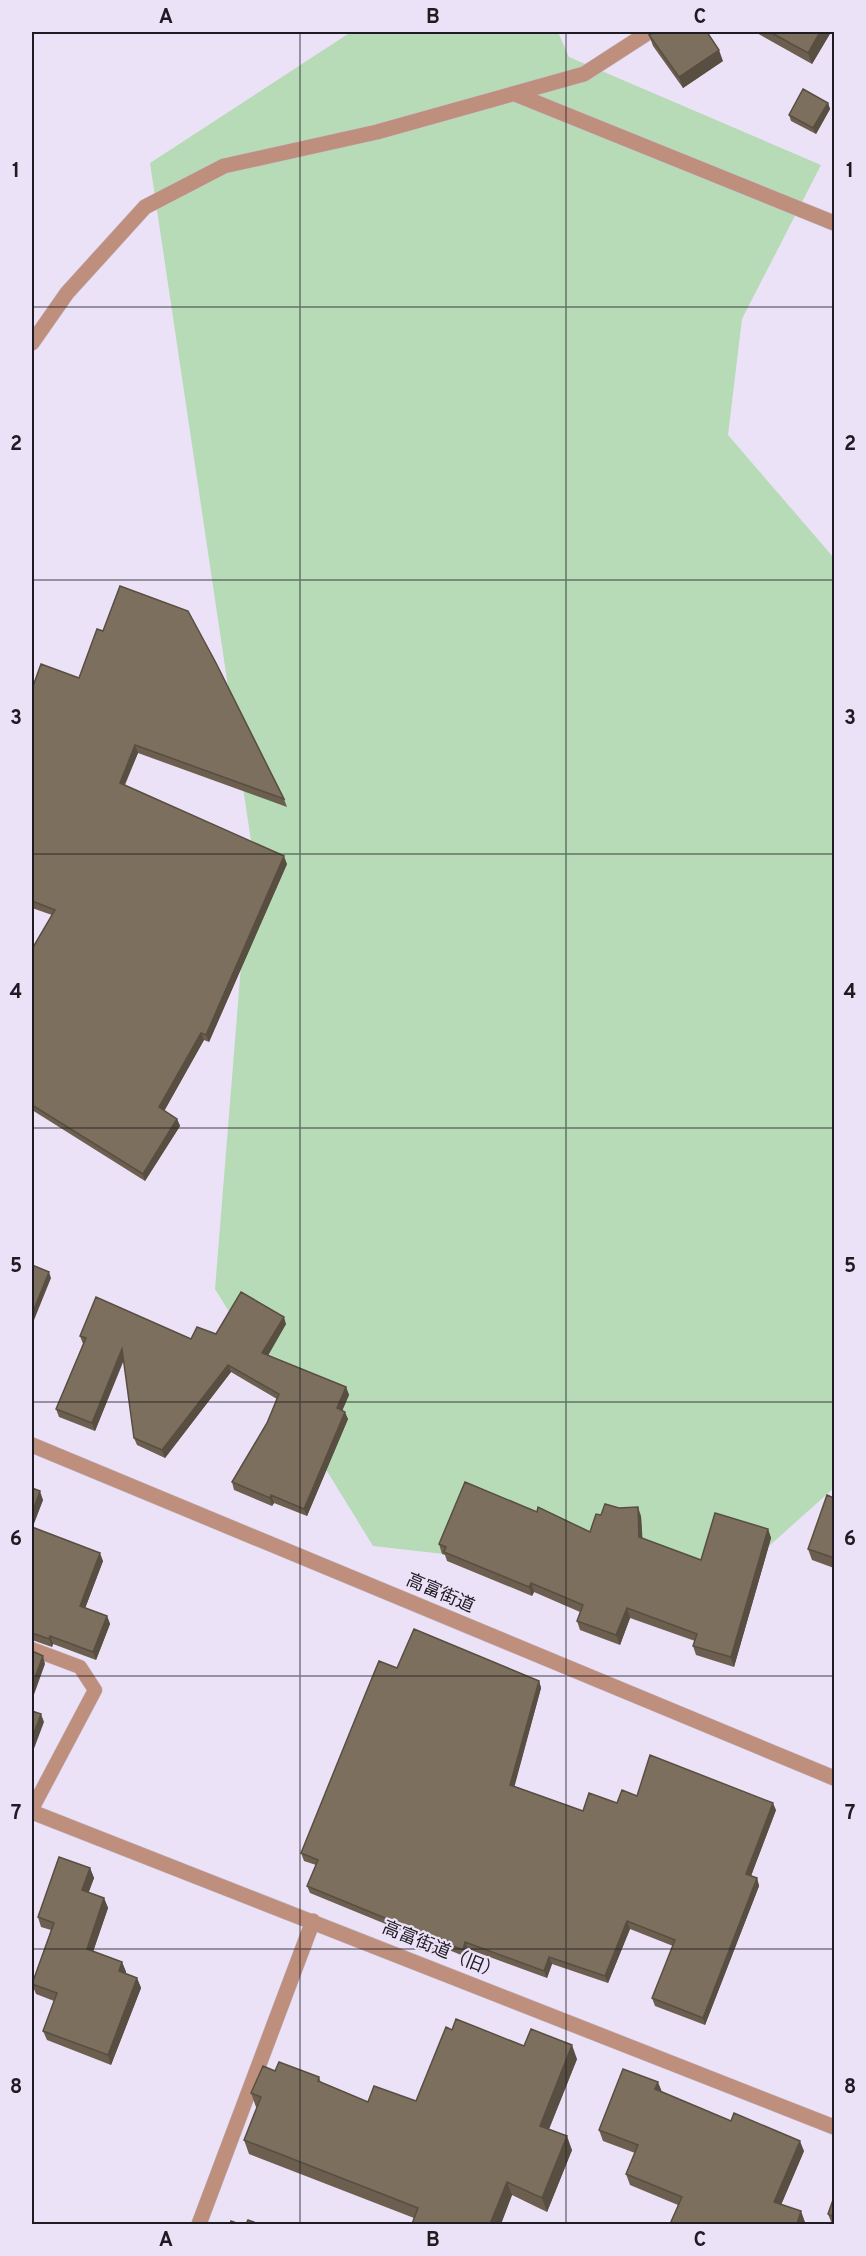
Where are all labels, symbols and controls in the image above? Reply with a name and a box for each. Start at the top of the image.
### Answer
text: A [159,5,173,31]
text: B [426,5,440,31]
text: C [694,5,706,31]
text: 1 [12,159,20,185]
text: 1 [846,159,854,185]
text: 2 [10,432,22,458]
text: 2 [844,432,856,458]
text: 3 [10,706,22,732]
text: 3 [844,706,856,732]
text: 4 [10,980,22,1006]
text: 4 [844,980,856,1006]
text: 5 [10,1254,22,1280]
text: 5 [844,1254,856,1280]
text: 6 [10,1527,22,1553]
text: 6 [844,1527,856,1553]
street label: 高富街道 [402,1569,478,1619]
text: 7 [11,1801,21,1827]
text: 7 [845,1801,855,1827]
street label: 高富街道（旧） [378,1917,504,1985]
text: 8 [10,2075,22,2101]
text: 8 [844,2075,856,2101]
text: A [159,2228,173,2254]
text: B [426,2228,440,2254]
text: C [694,2228,706,2254]

